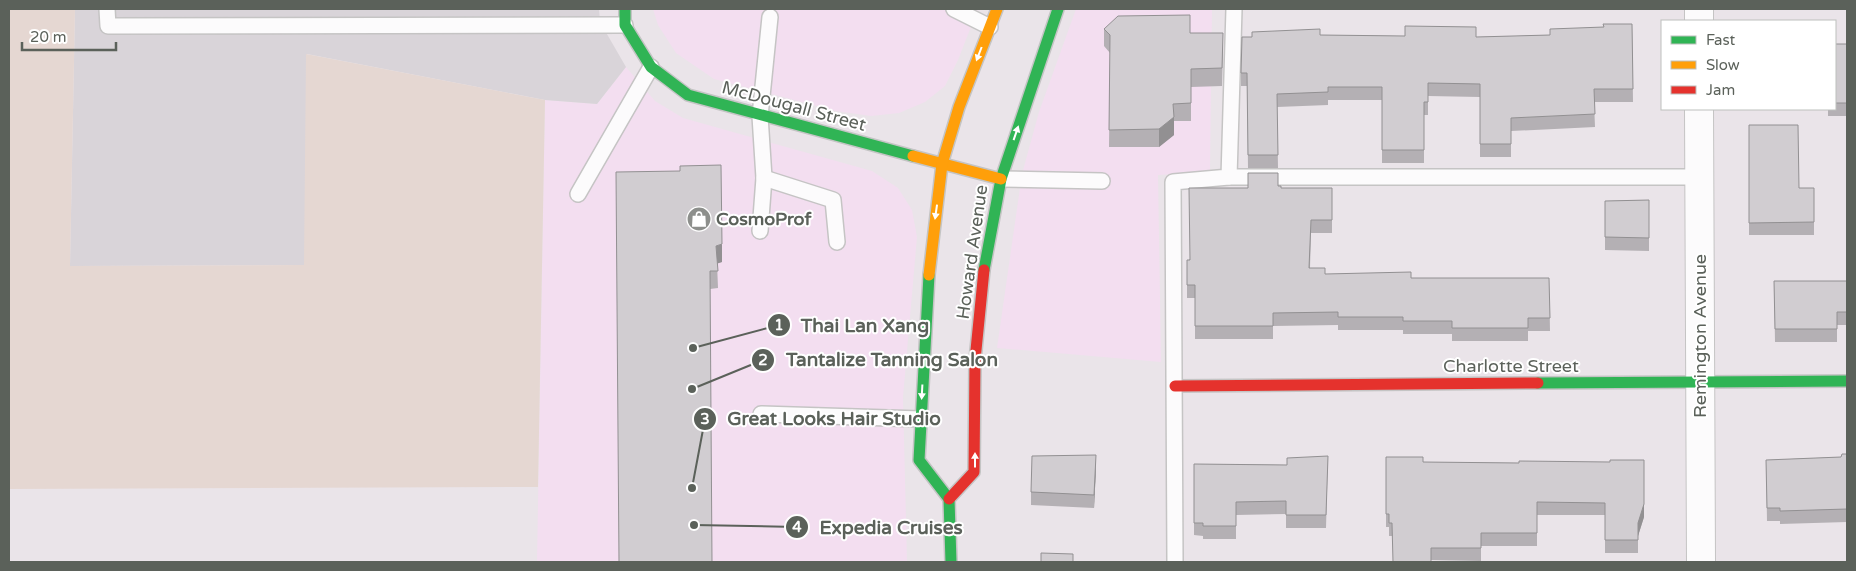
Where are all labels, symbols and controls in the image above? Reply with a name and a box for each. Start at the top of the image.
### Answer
scale bar [22,20,116,52]
legend [1661,20,1836,110]
text: 20 m [30,28,67,46]
text: Fast [1706,31,1736,49]
one-way arrow [975,47,983,62]
text: Slow [1706,56,1740,74]
street label: McDougall Street [719,76,869,136]
text: Jam [1706,81,1735,99]
one-way arrow [1012,125,1020,140]
street label: Howard Avenue [952,183,992,321]
one-way arrow [932,205,940,221]
shop icon: CosmoProf [686,206,712,232]
place label: CosmoProf [716,208,812,230]
street label: Remington Avenue [1689,254,1711,418]
callout: Thai Lan Xang [766,308,940,342]
text: Thai Lan Xang [800,315,929,338]
text: 1 [774,316,784,334]
callout: Tantalize Tanning Salon [751,343,1008,377]
text: Tantalize Tanning Salon [785,349,998,372]
text: 2 [758,351,768,369]
street label: Charlotte Street [1443,355,1579,377]
one-way arrow [918,384,926,400]
callout: Great Looks Hair Studio [692,402,951,436]
text: Great Looks Hair Studio [727,408,941,430]
text: 3 [700,410,710,428]
one-way arrow [971,452,979,468]
callout: Expedia Cruises [785,510,973,544]
text: Expedia Cruises [819,517,963,540]
text: 4 [792,518,802,536]

